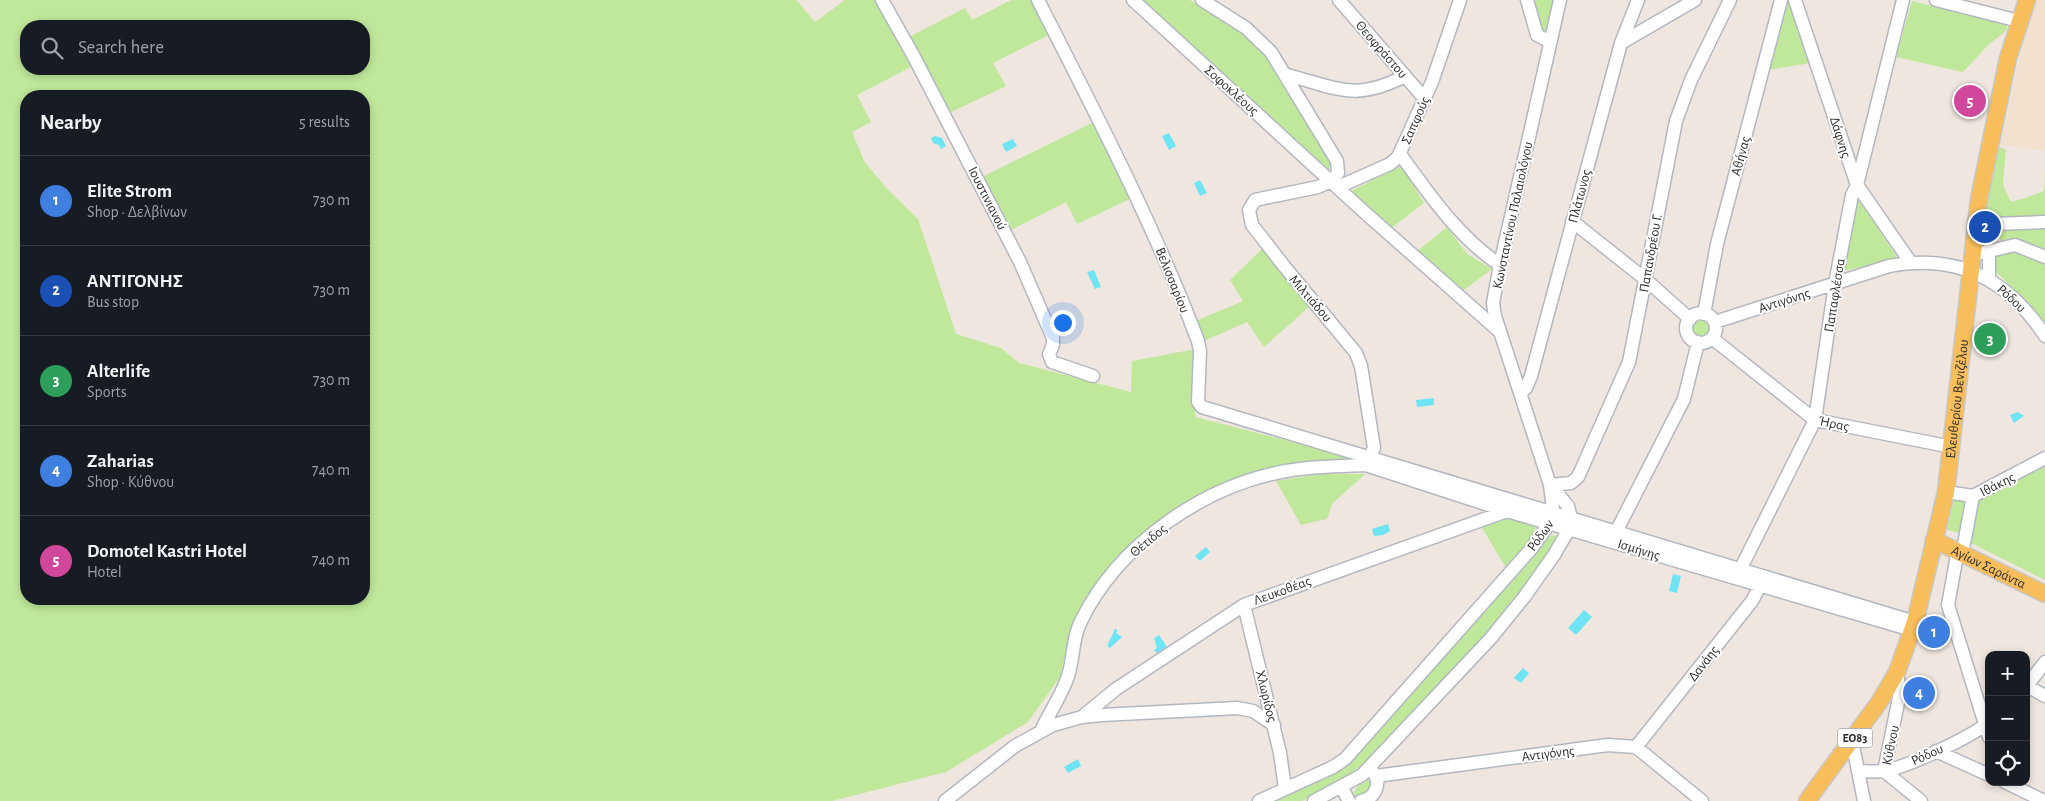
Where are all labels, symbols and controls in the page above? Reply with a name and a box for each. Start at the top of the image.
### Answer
street label: Θεοφράστου [1353,18,1410,81]
search box [20,20,370,75]
icon: search [38,34,66,62]
text: Search here [78,38,164,57]
street label: Σοφοκλέους [1202,63,1261,119]
pin: 5 [1954,82,1986,120]
street label: Σαπφούς [1399,94,1433,146]
text: Nearby [40,112,101,133]
text: 5 results [299,114,350,130]
street label: Δάφνης [1827,115,1853,160]
street label: Αθήνας [1729,134,1753,178]
street label: Κωνσταντίνου Παλαιολόγου [1491,140,1535,290]
street label: Ιουστινιανού [965,165,1009,232]
street label: Πλάτωνος [1566,167,1594,225]
text: Elite Strom [87,182,172,201]
text: 1 [53,192,59,208]
text: 730 m [313,192,350,208]
text: Shop · Δελβίνων [87,204,187,220]
pin: 2 [1969,208,2001,246]
street label: Παπανδρέου Γ. [1637,213,1665,293]
street label: Βελισσαρίου [1153,246,1192,315]
street label: Παπαφλέσσα [1822,257,1848,333]
text: ΑΝΤΙΓΟΝΗΣ [87,272,183,291]
street label: Μιλτιάδου [1286,273,1334,325]
text: 2 [52,282,60,298]
text: 730 m [313,282,350,298]
street label: Ρόδου [1994,282,2028,315]
street label: Αντιγόνης [1757,286,1812,316]
text: Bus stop [87,294,139,310]
your location [1050,310,1076,336]
pin: 3 [1974,320,2006,358]
street label: Ελευθερίου Βενιζέλου [1944,339,1971,459]
text: Alterlife [87,362,150,381]
text: 3 [53,372,59,388]
text: 730 m [313,372,350,388]
text: Sports [87,384,127,400]
street label: Ήρας [1817,414,1851,434]
text: Zaharias [87,452,154,471]
text: 4 [52,462,60,478]
text: 740 m [312,462,350,478]
street label: Ιθάκης [1978,470,2018,500]
text: Shop · Κύθνου [87,474,174,490]
street label: Ρόδων [1525,517,1557,554]
street label: Θέτιδος [1128,521,1170,560]
street label: Ισμήνης [1616,537,1662,563]
text: Domotel Kastri Hotel [87,542,247,561]
street label: Αγίων Σαράντα [1949,544,2028,592]
text: 5 [53,552,59,568]
text: 740 m [312,552,350,568]
text: Hotel [87,564,122,580]
street label: Λευκοθέας [1252,574,1313,608]
pin: 1 [1918,613,1950,651]
street label: Δανάης [1686,643,1722,684]
map controls [1985,651,2030,786]
button: + [1985,651,2030,696]
street label: Χλωρίδος [1253,669,1279,724]
pin: 4 [1903,674,1935,712]
button: − [1985,696,2030,741]
street label: Κύθνου [1880,724,1902,767]
road number: ΕΟ83 [1838,728,1872,748]
button: locate [1985,741,2030,786]
street label: Ρόδου [1909,742,1946,768]
street label: Αντιγόνης [1521,744,1576,764]

